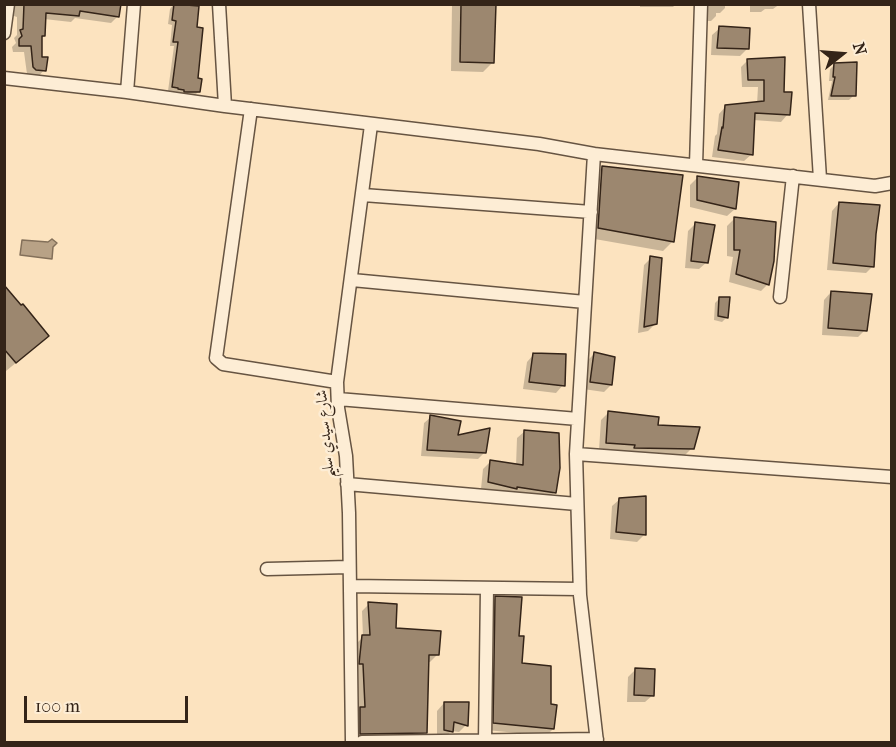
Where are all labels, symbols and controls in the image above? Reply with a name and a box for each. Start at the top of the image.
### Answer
north arrow [812,24,872,84]
text: N [849,40,871,57]
street label: شارع سيدي سليم [313,389,339,479]
scale bar [27,684,190,722]
text: 100 m [35,696,80,717]

